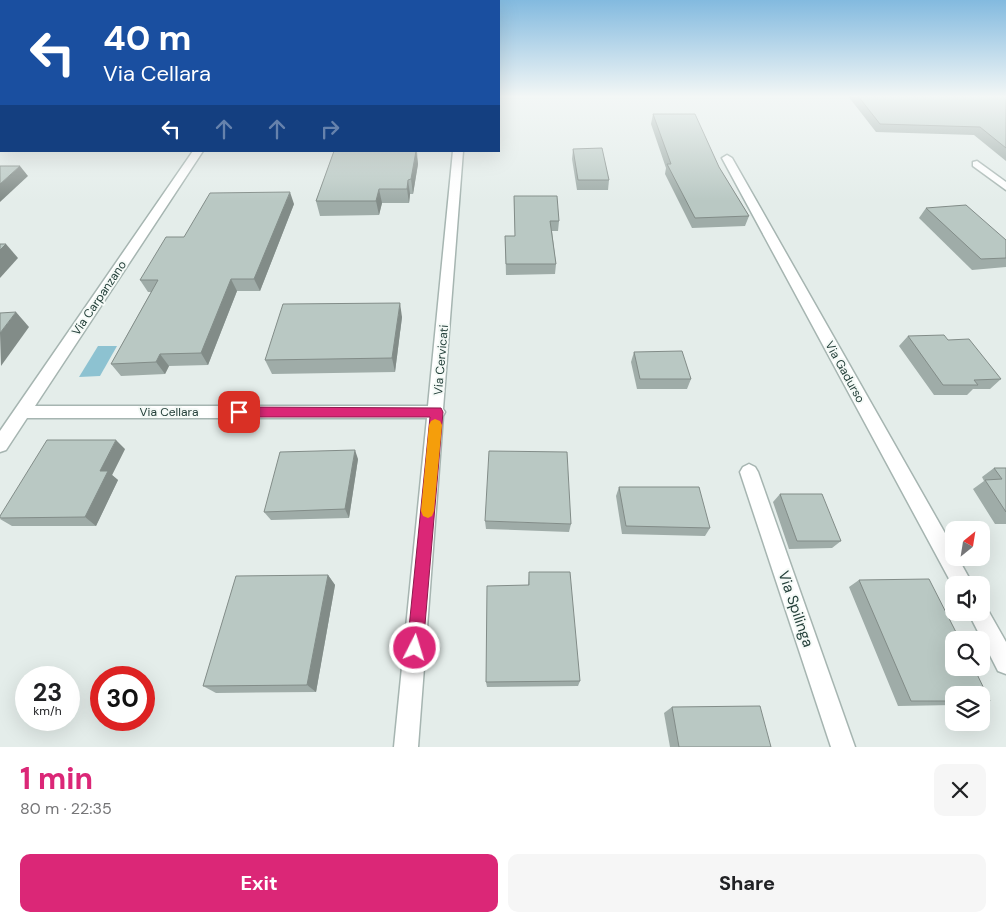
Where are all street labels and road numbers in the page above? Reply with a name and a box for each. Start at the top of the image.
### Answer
street label: Via Carpanzano [68,257,130,339]
street label: Via Cervicati [430,324,452,396]
street label: Via Gadurso [821,338,869,406]
street label: Via Cellara [140,404,198,420]
street label: Via Spilinga [774,568,818,650]

